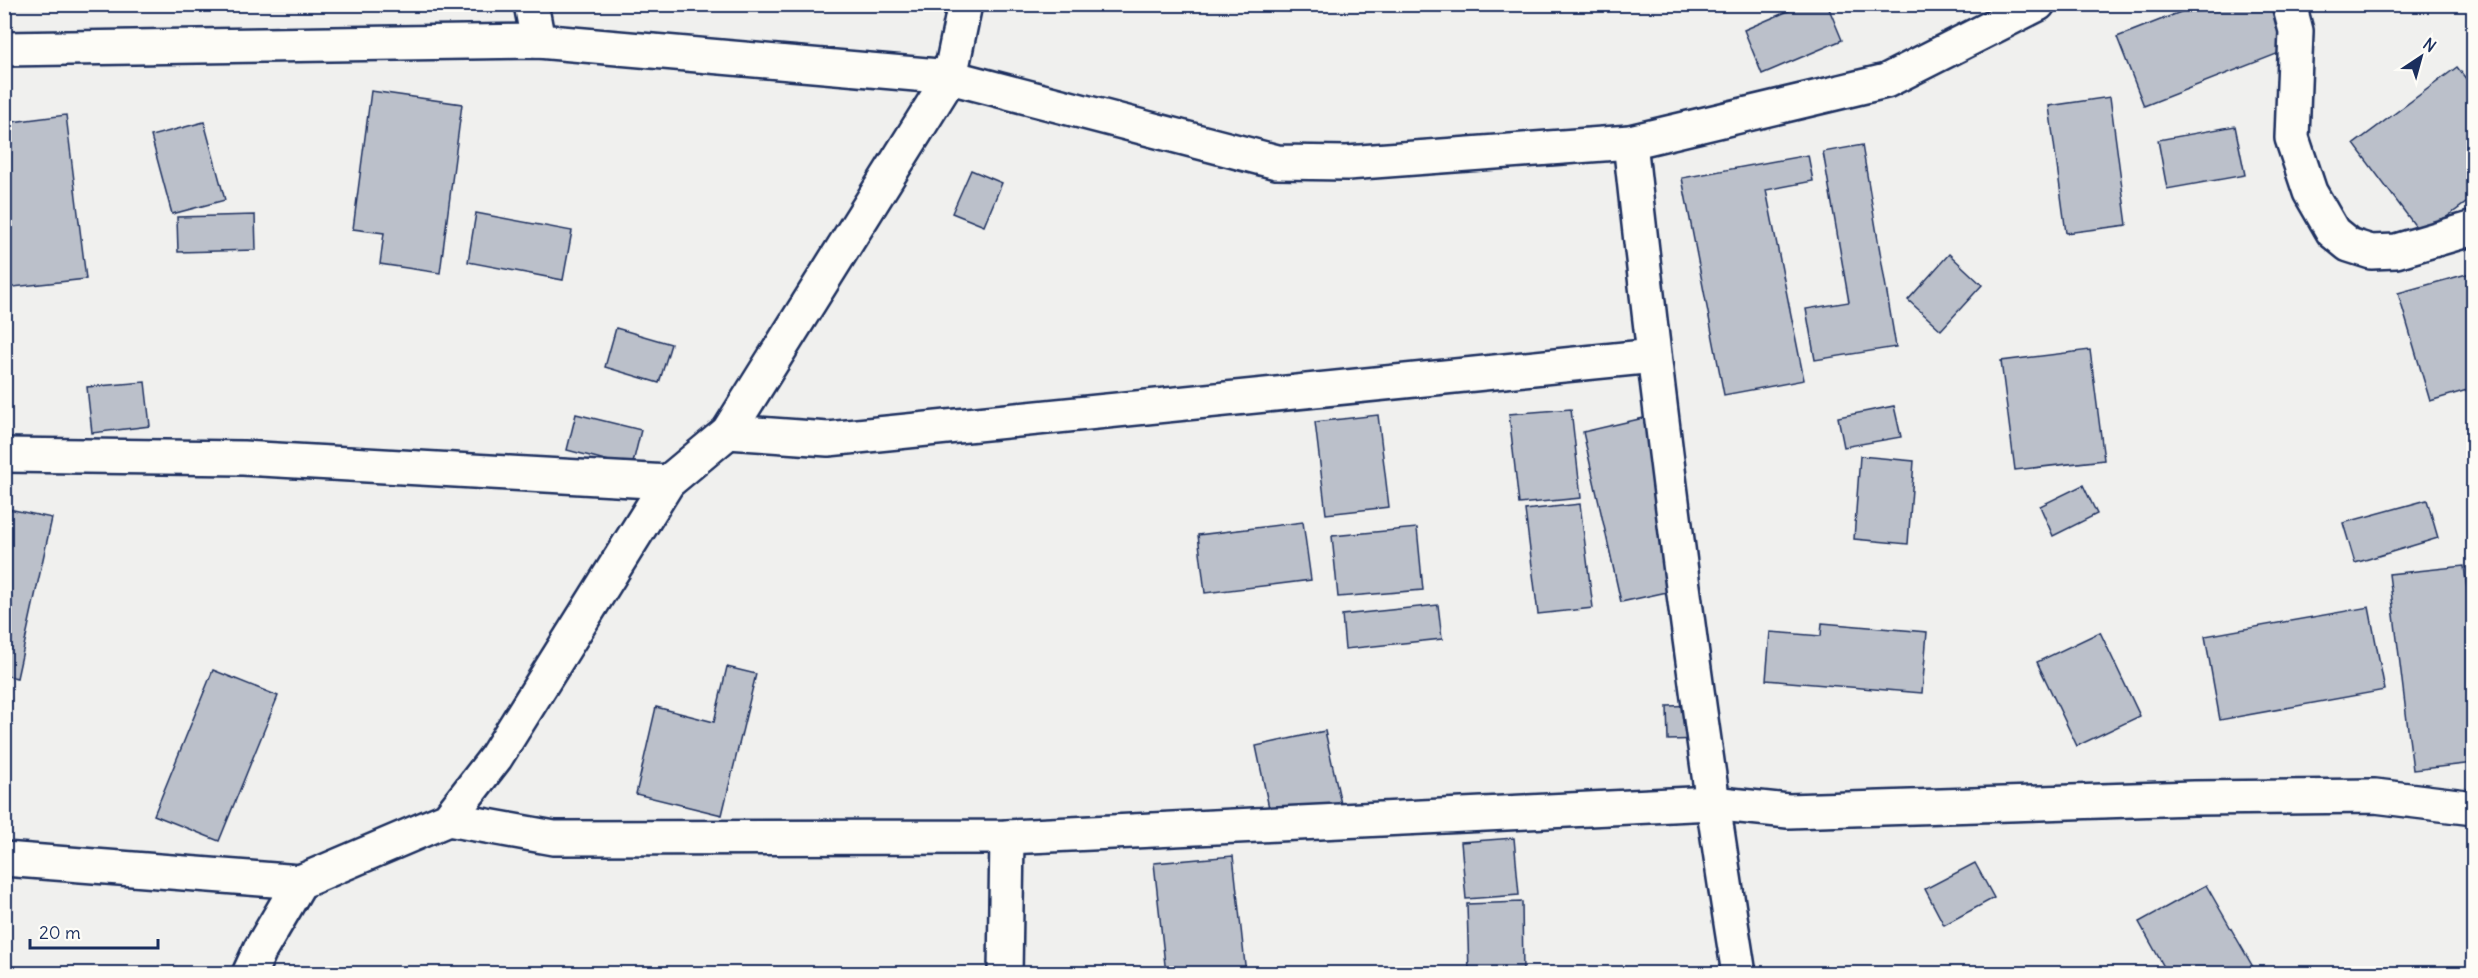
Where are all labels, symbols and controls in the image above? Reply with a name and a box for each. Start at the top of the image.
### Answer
north arrow [2391,27,2451,87]
text: N [2419,34,2440,56]
scale bar [30,912,158,950]
text: 20 m [39,921,81,944]

